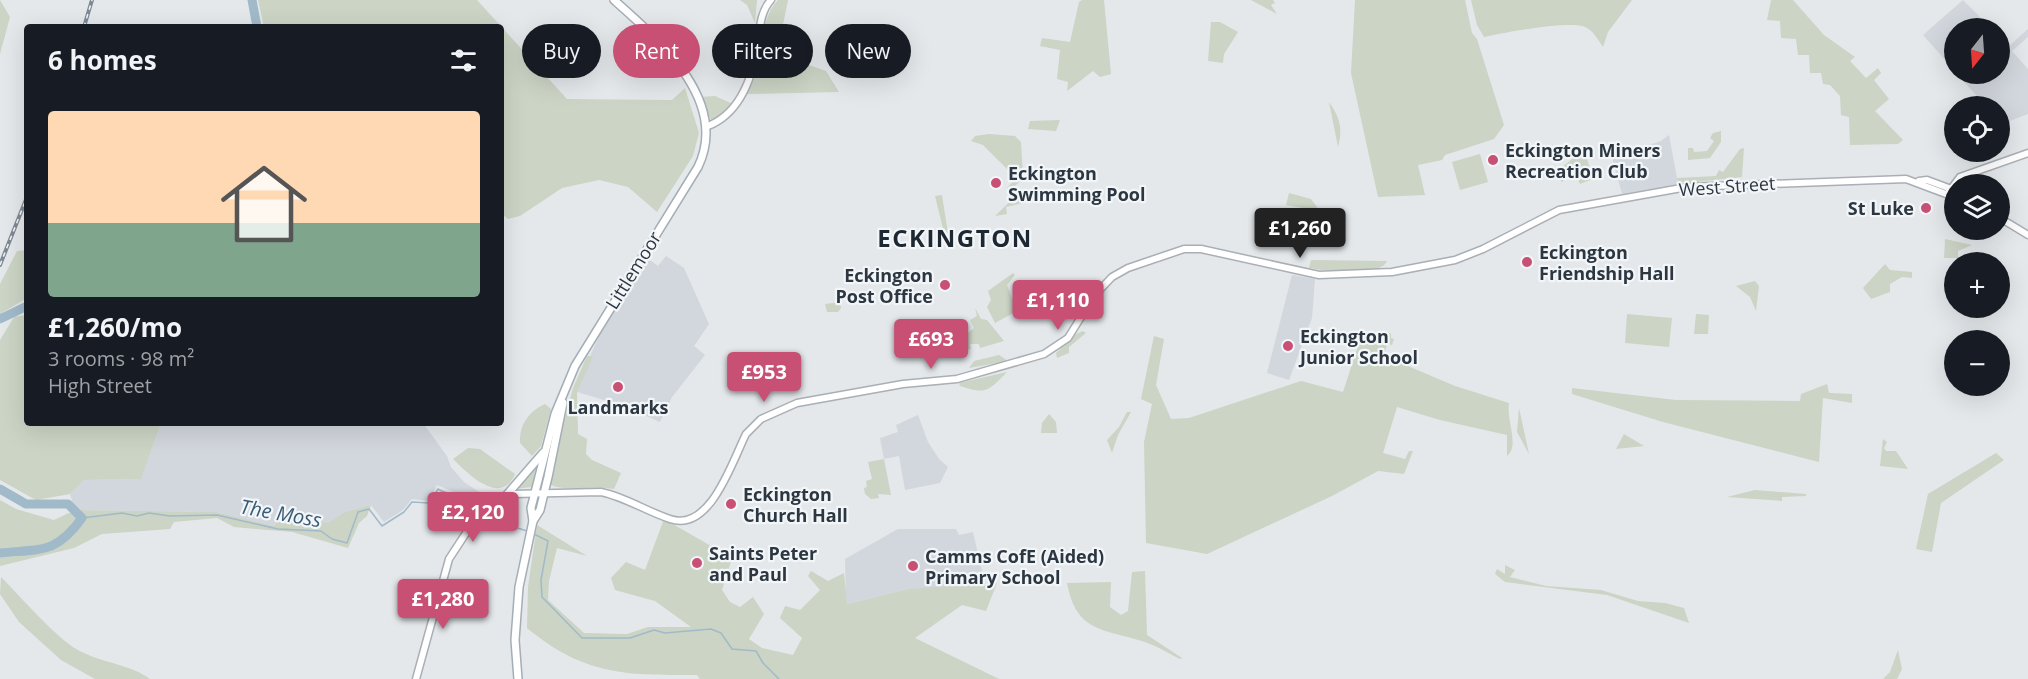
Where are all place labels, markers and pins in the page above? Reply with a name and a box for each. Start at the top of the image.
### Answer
place label: Eckington Miners Recreation Club [1505,138,1661,183]
marker: Eckington Miners Recreation Club [1486,153,1500,167]
place label: Eckington Swimming Pool [1008,161,1145,206]
marker: Eckington Swimming Pool [989,176,1003,190]
place label: St Luke [1848,196,1914,220]
marker: St Luke [1919,201,1933,215]
pin: £1,260 [1251,208,1349,259]
place label: Eckington Friendship Hall [1539,240,1674,285]
marker: Eckington Friendship Hall [1520,255,1534,269]
place label: Eckington Post Office [835,263,933,308]
marker: Eckington Post Office [938,278,952,292]
pin: £1,110 [1009,280,1107,331]
pin: £693 [895,319,967,370]
place label: Eckington Junior School [1298,324,1418,369]
marker: Eckington Junior School [1281,339,1295,353]
pin: £953 [728,352,800,403]
marker: Landmarks [611,380,625,394]
place label: Landmarks [567,395,669,419]
place label: Eckington Church Hall [743,482,848,527]
pin: £2,120 [424,492,522,543]
marker: Eckington Church Hall [724,497,738,511]
place label: Saints Peter and Paul [709,541,817,586]
place label: Camms CofE (Aided) Primary School [925,544,1104,589]
marker: Saints Peter and Paul [690,556,704,570]
marker: Camms CofE (Aided) Primary School [906,559,920,573]
pin: £1,280 [394,579,492,630]

